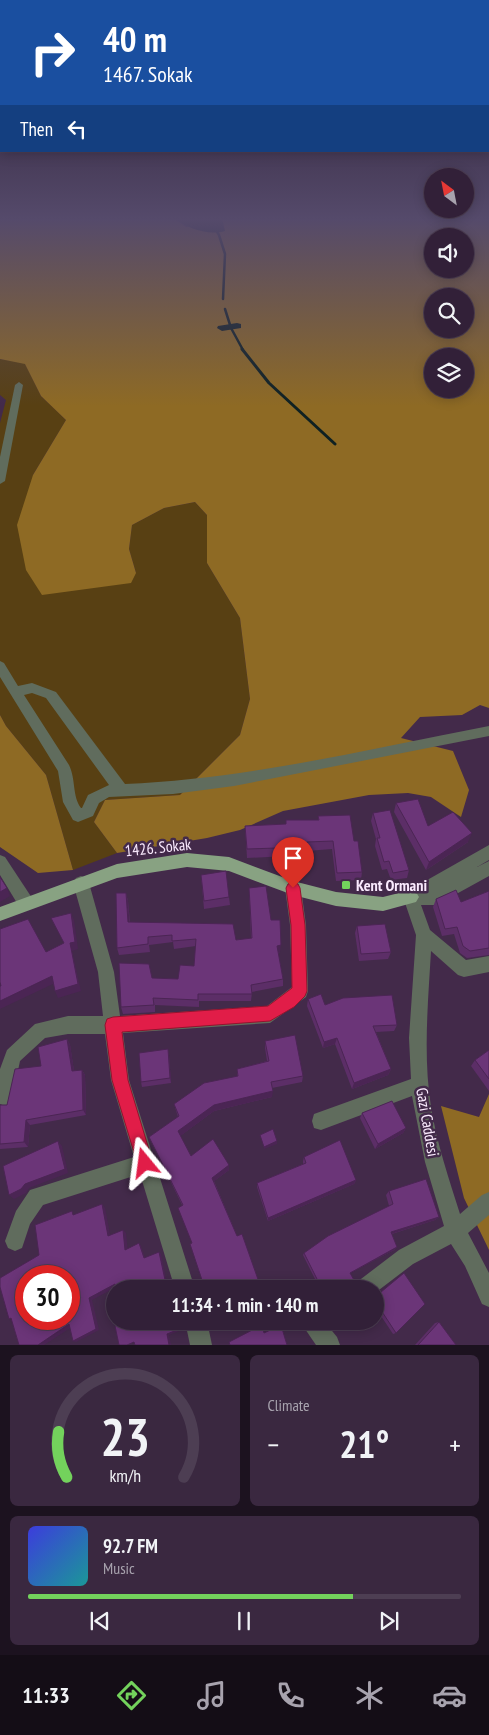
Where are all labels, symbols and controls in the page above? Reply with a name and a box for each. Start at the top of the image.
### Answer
text: 40 m [103,16,167,62]
icon: right [20,20,85,85]
text: 1467. Sokak [103,60,193,88]
icon: left [63,115,91,143]
text: Then [20,117,53,141]
north arrow [424,168,474,218]
map controls [424,168,474,398]
button: sound [424,228,474,278]
button: search [424,288,474,338]
button: layers [424,348,474,398]
street label: 1426. Sokak [124,833,193,860]
pin [272,837,314,888]
icon: arrive [279,844,307,872]
place label: Kent Ormani [356,875,427,895]
marker: Kent Ormani [340,879,352,891]
street label: Gazi Caddesi [412,1086,444,1158]
position arrow [118,1136,170,1188]
speed limit sign: 30 [15,1265,80,1330]
text: 11:34 · 1 min · 140 m [172,1293,318,1317]
text: Climate [268,1395,310,1415]
text: 23 [100,1403,150,1470]
text: 21° [339,1419,389,1468]
text: − [268,1426,279,1463]
text: + [449,1426,461,1463]
text: km/h [109,1464,141,1487]
text: 92.7 FM [103,1534,158,1558]
text: Music [103,1558,135,1578]
icon: previous [86,1607,114,1635]
icon: pause [230,1607,258,1635]
icon: next [375,1607,403,1635]
icon: directions [114,1678,149,1713]
icon: music [194,1678,229,1713]
icon: phone [273,1678,308,1713]
icon: climate [352,1678,387,1713]
icon: car [432,1678,467,1713]
text: 11:33 [22,1681,70,1709]

